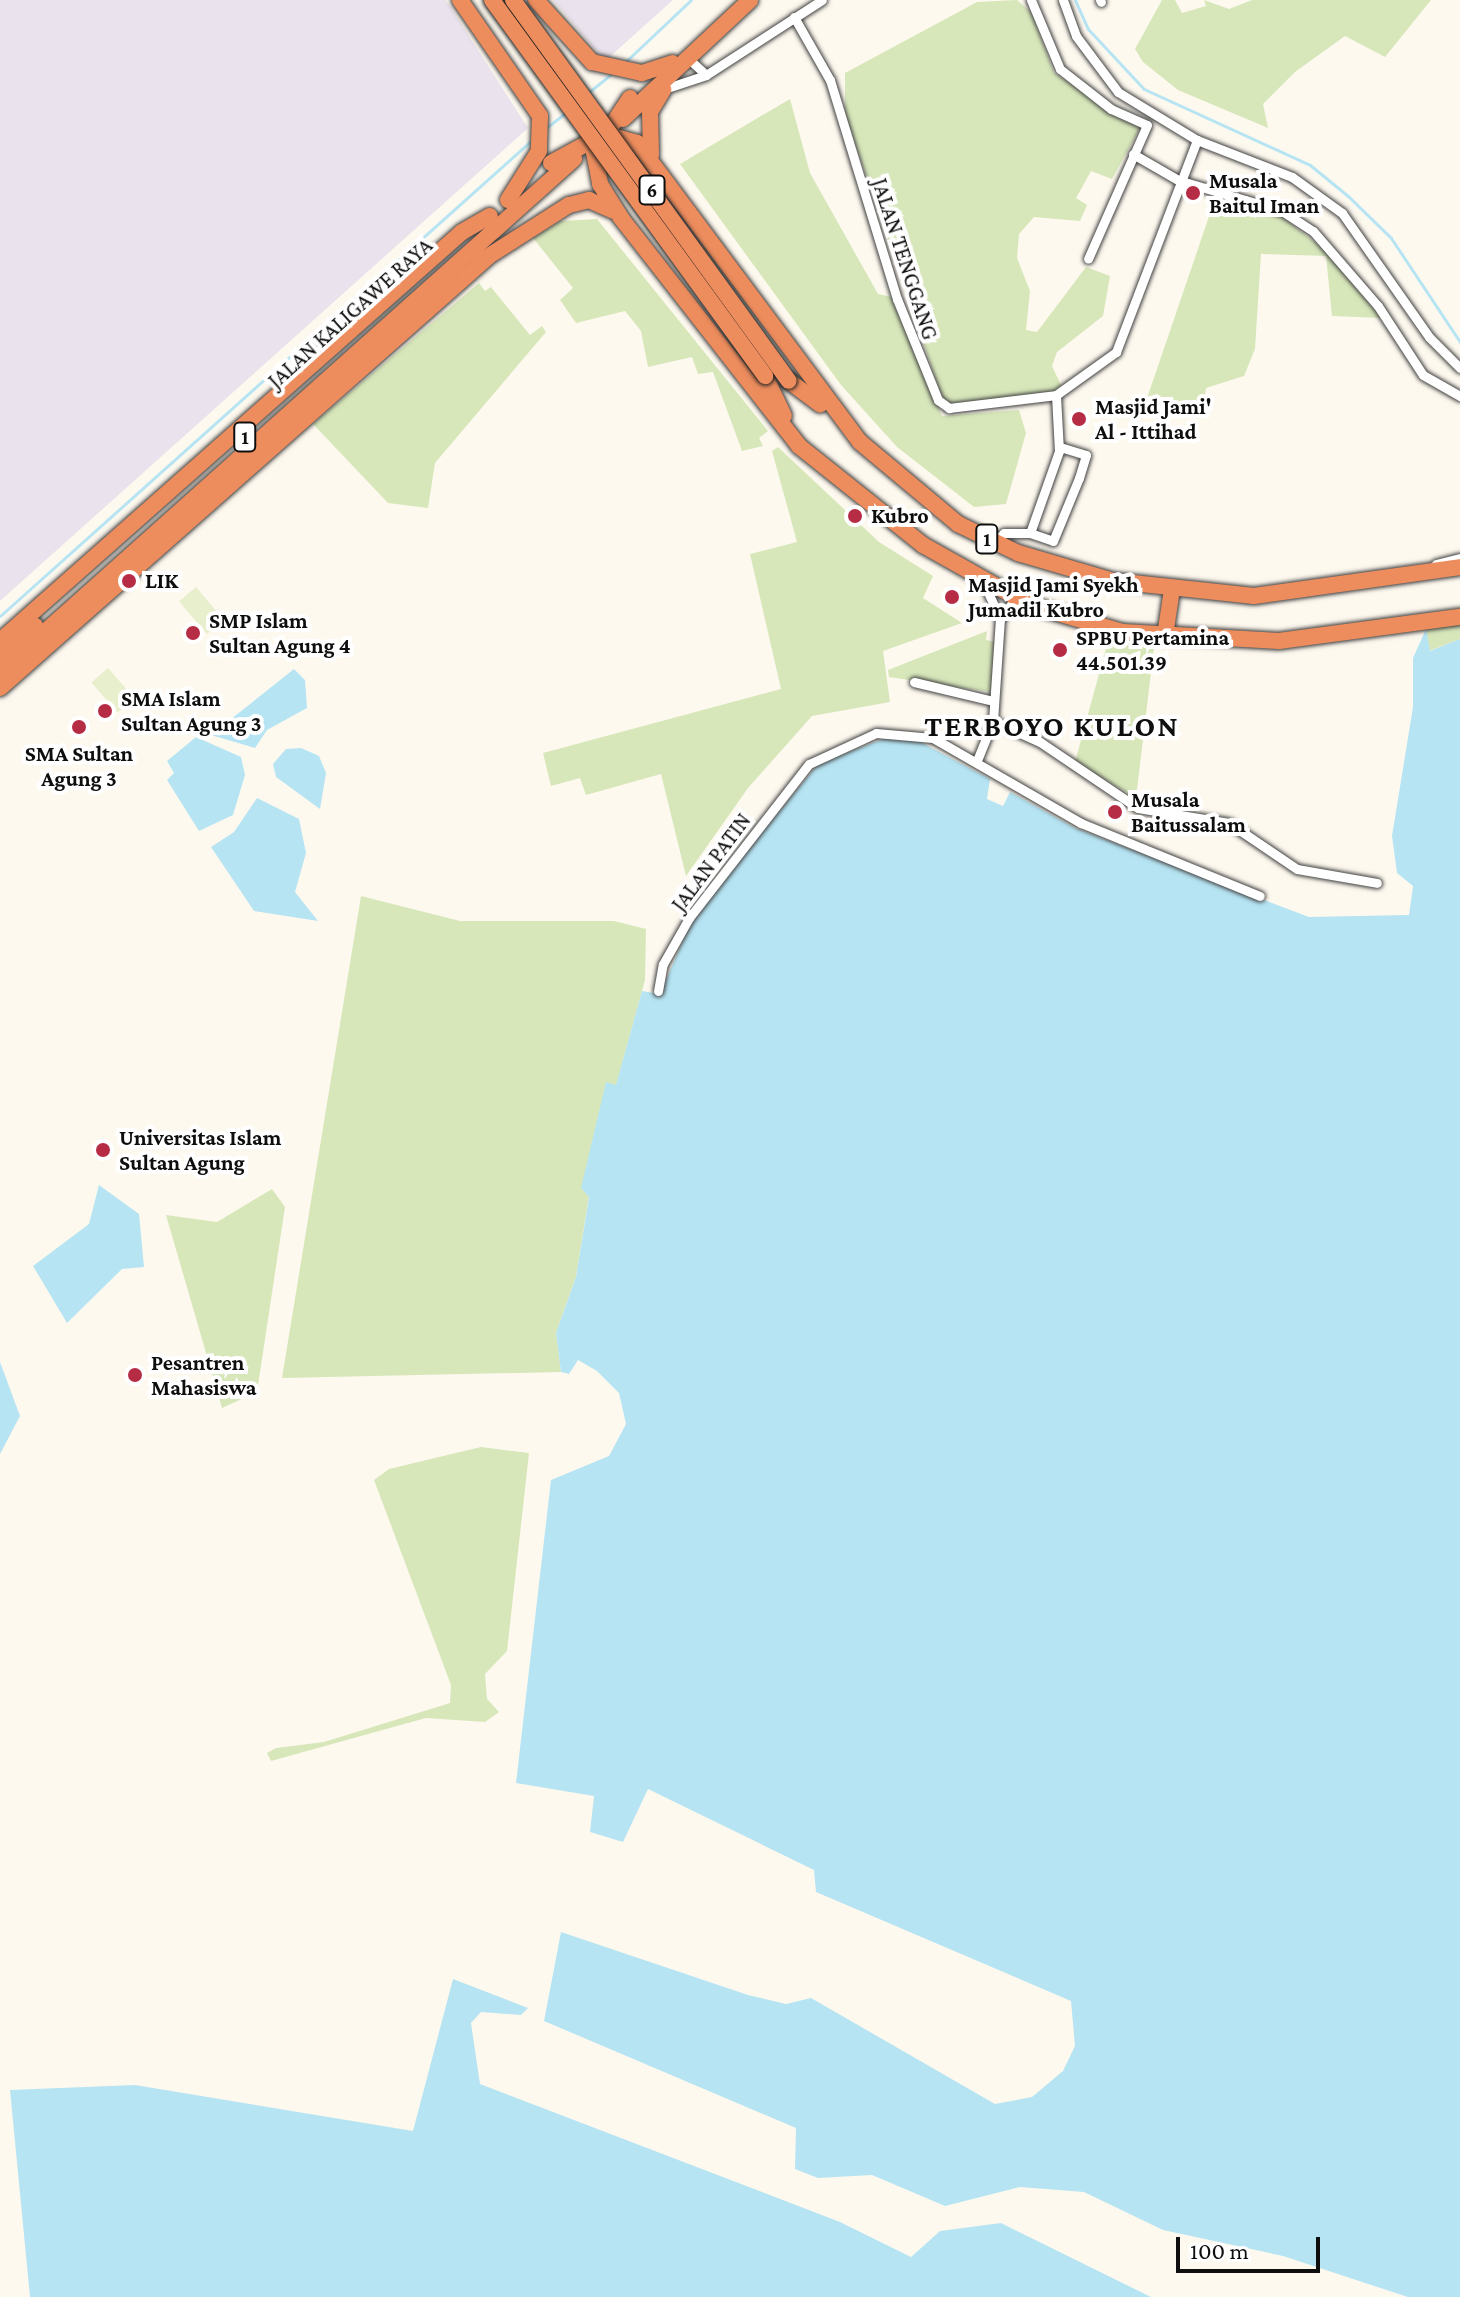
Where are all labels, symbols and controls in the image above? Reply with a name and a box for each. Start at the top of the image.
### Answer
place label: Musala Baitul Iman [1209,167,1319,218]
road number: 6 [638,174,666,206]
street label: JALAN TENGGANG [866,175,944,343]
marker: Musala Baitul Iman [1184,184,1202,202]
street label: JALAN KALIGAWE RAYA [262,232,438,394]
place label: Masjid Jami' Al - Ittihad [1095,393,1212,444]
marker: Masjid Jami' Al - Ittihad [1070,410,1088,428]
road number: 1 [233,421,257,453]
place label: Kubro [871,503,929,529]
marker: Kubro [846,507,864,525]
road number: 1 [975,523,999,555]
place label: LIK [145,568,178,594]
place label: Masjid Jami Syekh Jumadil Kubro [968,571,1139,622]
marker: LIK [120,572,138,590]
marker: Masjid Jami Syekh Jumadil Kubro [943,588,961,606]
place label: SMP Islam Sultan Agung 4 [209,607,351,658]
marker: SMP Islam Sultan Agung 4 [184,624,202,642]
place label: SPBU Pertamina 44.501.39 [1076,624,1229,676]
marker: SPBU Pertamina 44.501.39 [1051,641,1069,659]
place label: SMA Islam Sultan Agung 3 [121,685,262,736]
marker: SMA Islam Sultan Agung 3 [96,702,114,720]
district label: TERBOYO KULON [924,708,1180,744]
marker: SMA Sultan Agung 3 [70,718,88,736]
place label: SMA Sultan Agung 3 [25,740,133,792]
place label: Musala Baitussalam [1131,786,1246,838]
marker: Musala Baitussalam [1106,803,1124,821]
street label: JALAN PATIN [665,808,757,916]
place label: Universitas Islam Sultan Agung [119,1124,281,1176]
marker: Universitas Islam Sultan Agung [94,1141,112,1159]
place label: Pesantren Mahasiswa [151,1349,256,1400]
marker: Pesantren Mahasiswa [126,1366,144,1384]
scale bar [1180,2221,1324,2271]
text: 100 m [1190,2237,1249,2264]

